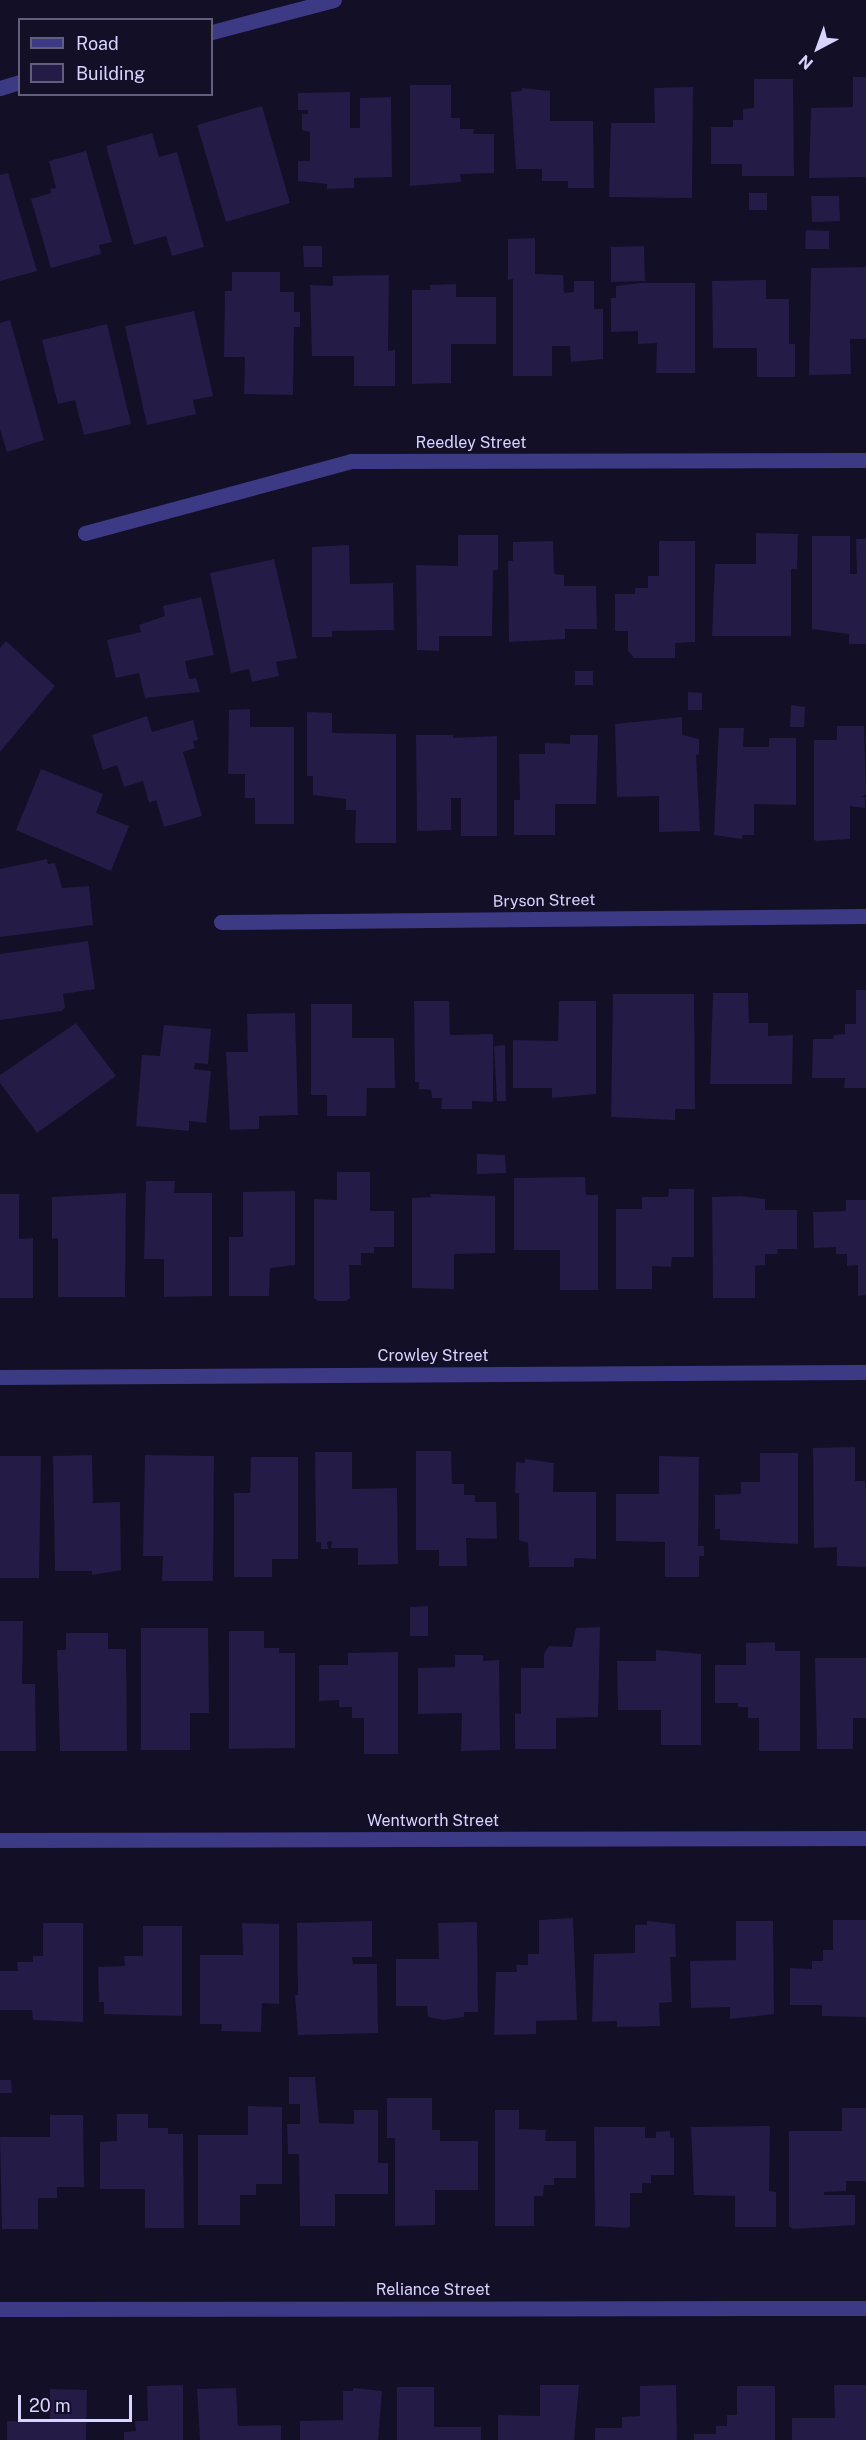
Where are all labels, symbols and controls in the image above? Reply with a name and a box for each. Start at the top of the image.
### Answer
legend [18,18,213,96]
north arrow [788,18,848,78]
text: Road [76,33,119,54]
text: N [795,51,817,73]
text: Building [76,63,145,84]
street label: Reedley Street [416,433,526,453]
street label: Bryson Street [493,891,595,911]
street label: Crowley Street [377,1346,489,1366]
street label: Wentworth Street [367,1811,499,1831]
street label: Reliance Street [376,2280,490,2300]
scale bar [21,2383,135,2421]
text: 20 m [29,2395,71,2416]

